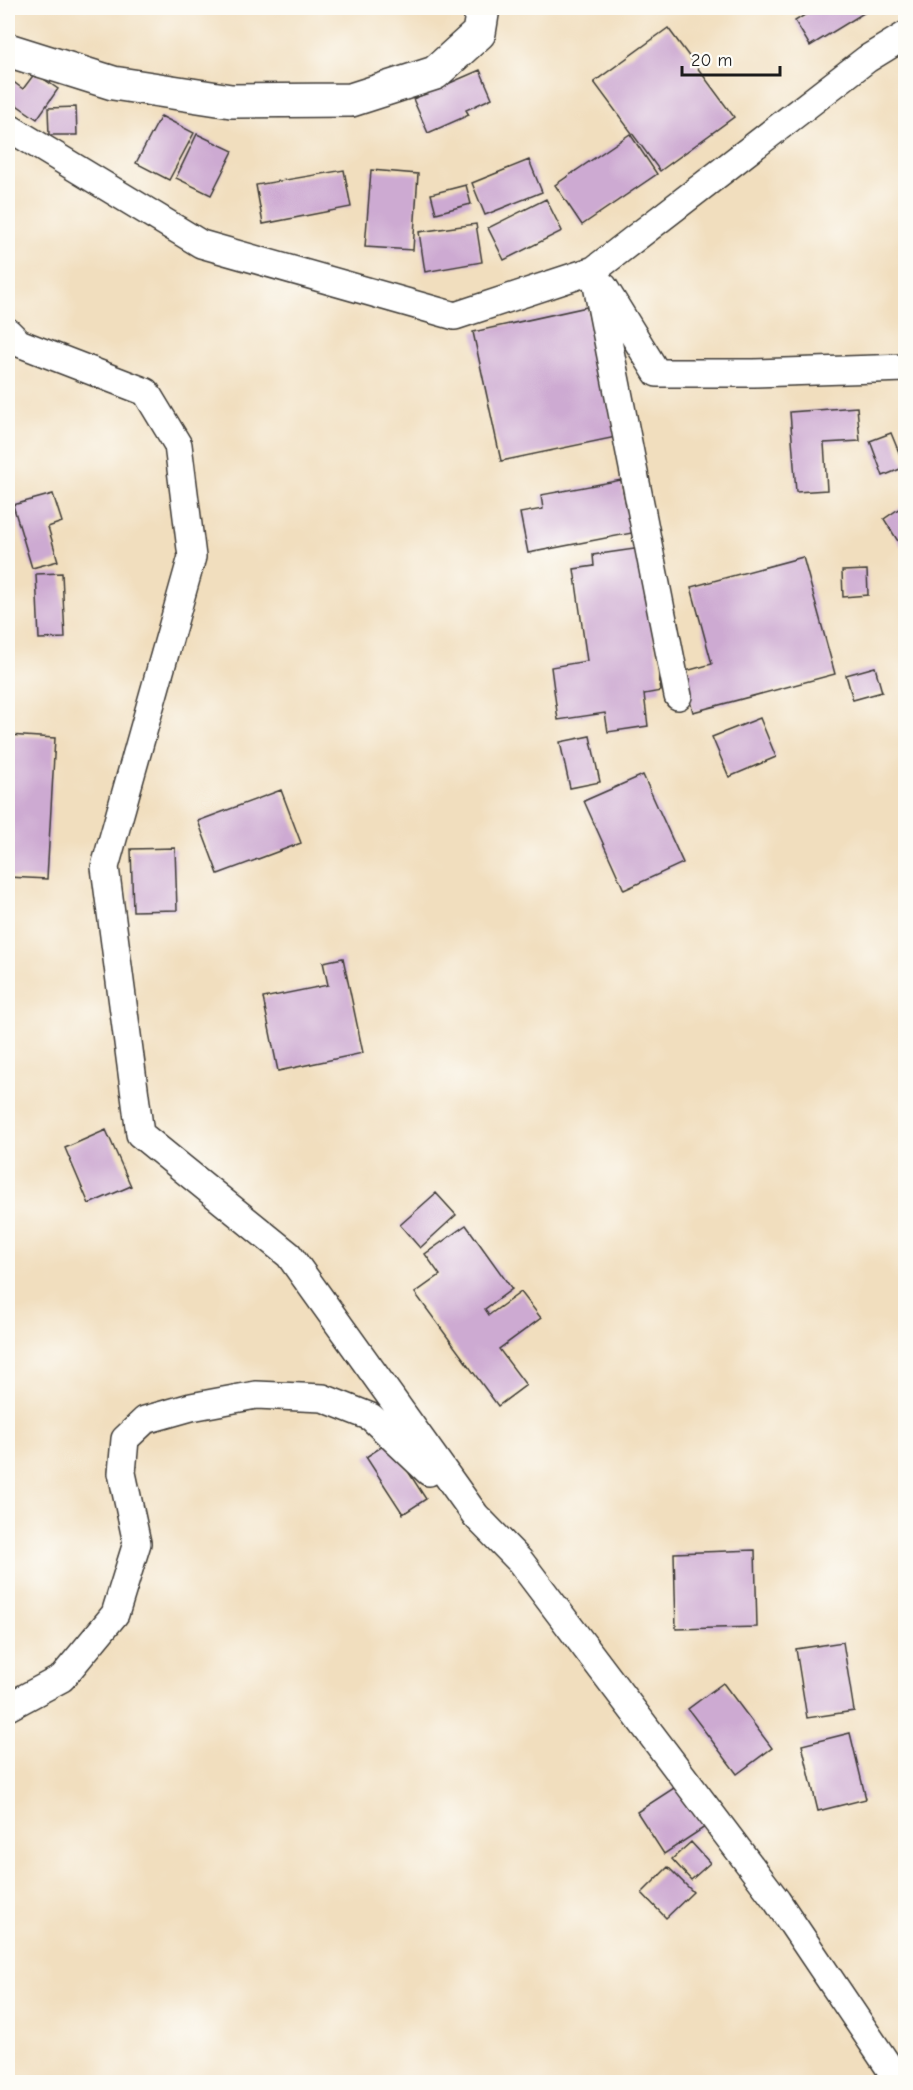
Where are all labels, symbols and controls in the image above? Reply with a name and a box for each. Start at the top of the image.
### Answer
scale bar [682,39,780,77]
text: 20 m [691,50,732,71]

